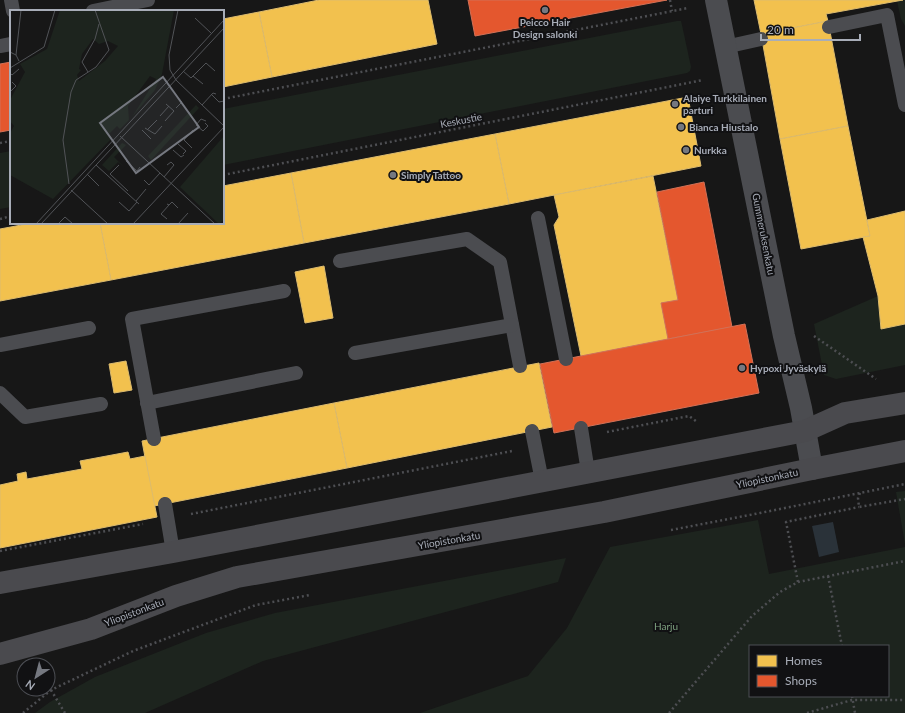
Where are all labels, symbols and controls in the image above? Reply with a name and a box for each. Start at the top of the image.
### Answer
marker: Peicco Hair Design salonki [540,5,550,15]
inset map [10,10,224,224]
place label: Peicco Hair Design salonki [513,16,578,40]
scale bar [761,16,860,42]
text: 20 m [767,22,794,37]
place label: Alaiye Turkkilainen parturi [682,92,767,116]
marker: Alaiye Turkkilainen parturi [670,99,680,109]
street label: Keskustie [439,110,483,130]
place label: Bianca Hiustalo [689,121,759,133]
marker: Bianca Hiustalo [676,122,686,132]
place label: Nurkka [694,144,727,156]
marker: Nurkka [681,145,691,155]
place label: Simply Tattoo [401,169,461,181]
marker: Simply Tattoo [388,170,398,180]
street label: Gummeruksenkatu [750,192,778,276]
place label: Hypoxi Jyväskylä [750,362,826,374]
marker: Hypoxi Jyväskylä [737,363,747,373]
street label: Yliopistonkatu [735,466,799,490]
street label: Yliopistonkatu [417,529,481,551]
street label: Yliopistonkatu [102,595,166,629]
park label: Harju [654,620,678,632]
legend [749,645,889,697]
text: Homes [785,653,822,668]
north arrow [16,657,56,697]
text: Shops [785,673,817,688]
text: N [23,678,37,693]

